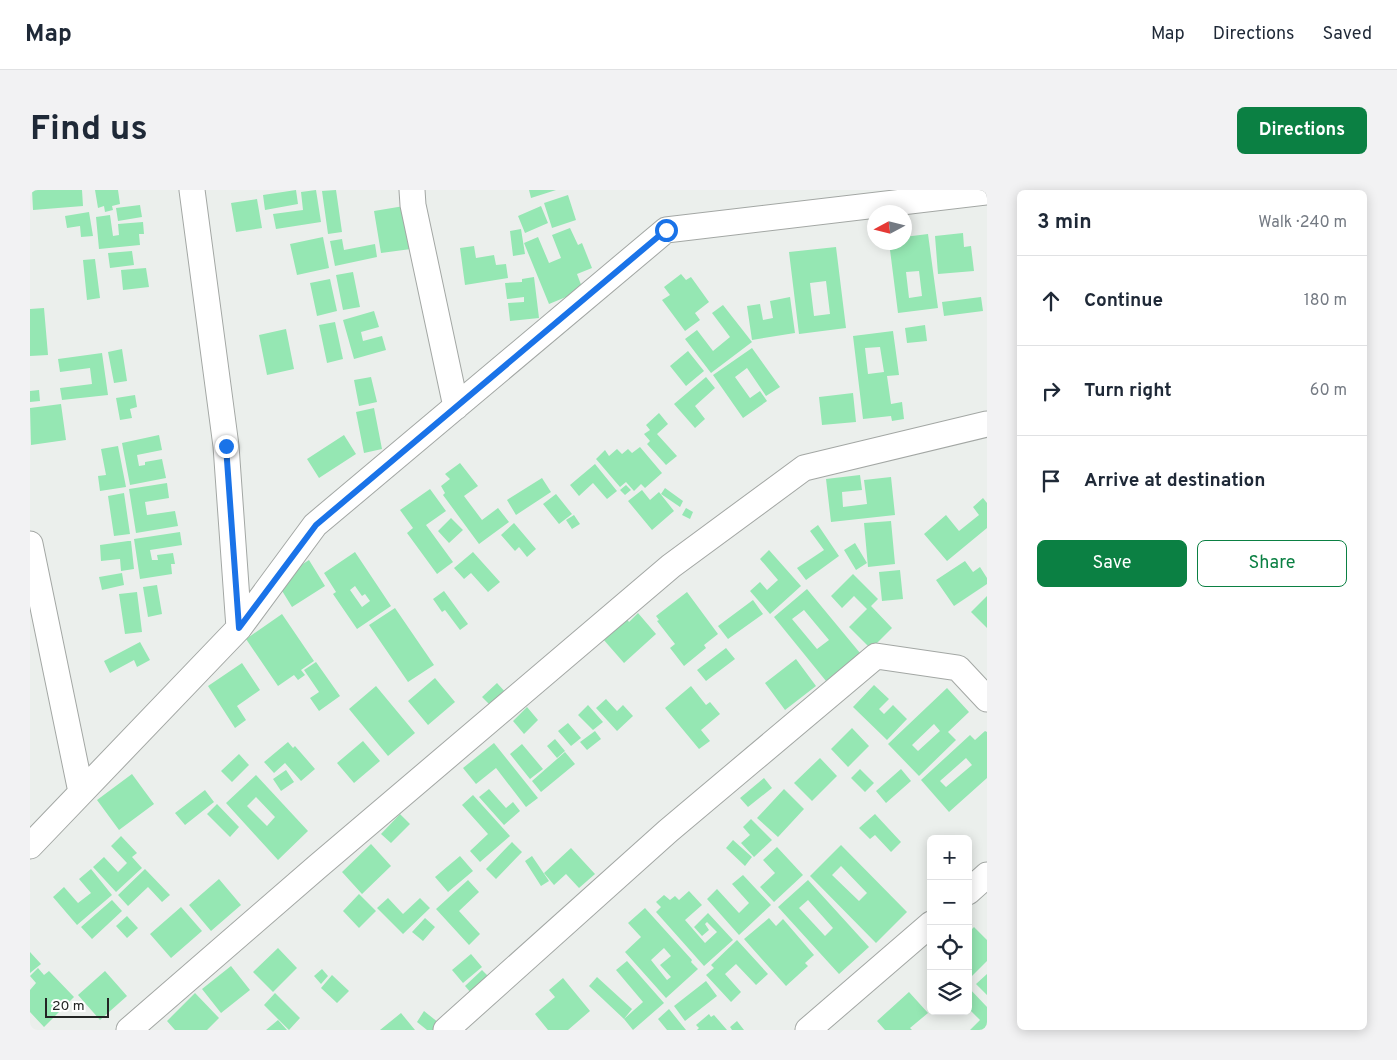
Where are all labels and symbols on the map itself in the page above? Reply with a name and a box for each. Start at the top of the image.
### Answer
north arrow [867,205,912,250]
route start [655,219,678,242]
route end [215,435,238,458]
scale bar [45,995,109,1018]

